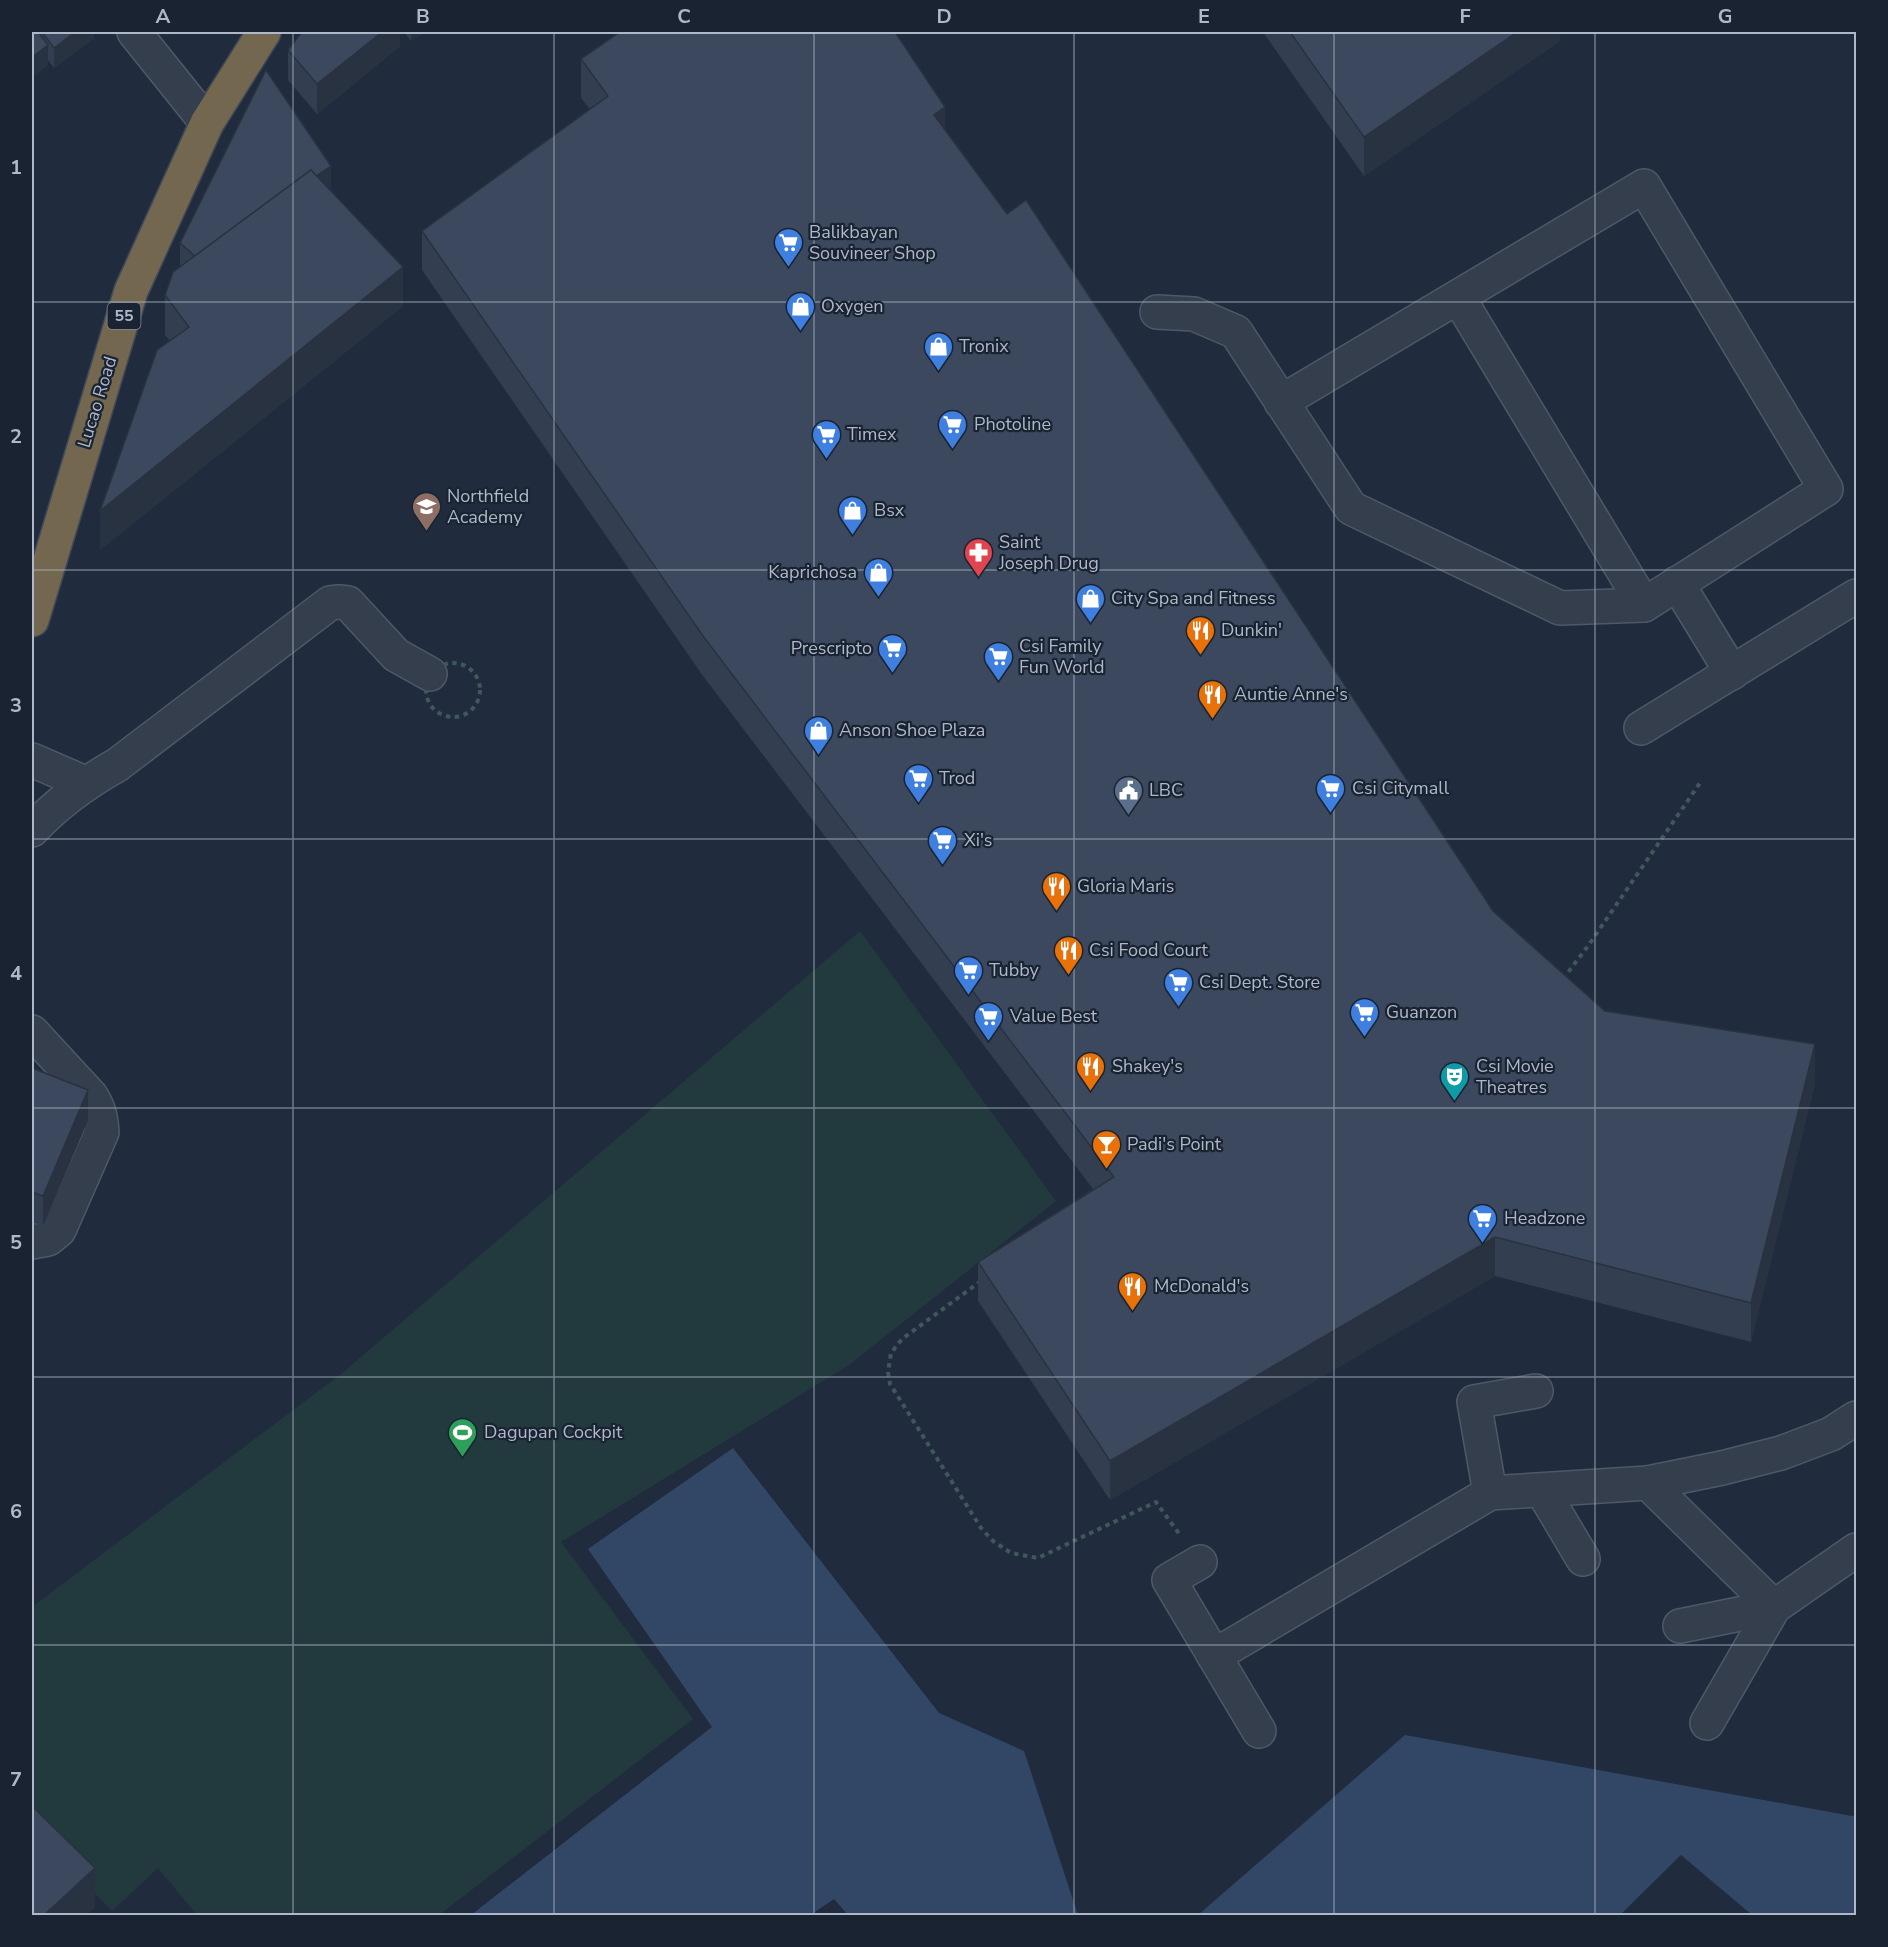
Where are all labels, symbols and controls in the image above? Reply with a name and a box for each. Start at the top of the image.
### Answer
text: A [156,3,171,30]
text: B [416,3,430,30]
text: C [677,3,691,30]
text: D [936,3,952,30]
text: E [1198,3,1210,30]
text: F [1459,3,1471,30]
text: G [1718,3,1732,30]
text: 1 [10,154,22,181]
place label: Balikbayan Souvineer Shop [809,220,936,265]
supermarket icon: Balikbayan Souvineer Shop [772,226,804,268]
shop icon: Oxygen [784,290,816,332]
place label: Oxygen [821,294,884,318]
road number: 55 [108,303,140,329]
shop icon: Tronix [922,330,954,372]
place label: Tronix [959,334,1009,358]
street label: Lucao Road [72,354,122,450]
supermarket icon: Photoline [937,408,969,450]
place label: Photoline [974,412,1051,436]
supermarket icon: Timex [810,418,842,460]
place label: Timex [847,422,897,446]
text: 2 [10,423,22,450]
place label: Northfield Academy [447,484,529,529]
school or university icon: Northfield Academy [410,490,442,532]
shop icon: Bsx [837,494,869,536]
place label: Bsx [874,498,905,522]
place label: Saint Joseph Drug [998,530,1099,575]
pharmacy icon: Saint Joseph Drug [962,536,994,578]
shop icon: Kaprichosa [862,556,894,598]
place label: Kaprichosa [768,560,857,584]
shop icon: City Spa and Fitness [1074,582,1106,624]
place label: City Spa and Fitness [1111,586,1276,610]
restaurant icon: Dunkin' [1184,614,1216,656]
place label: Dunkin' [1221,618,1282,642]
supermarket icon: Prescripto [877,632,909,674]
place label: Csi Family Fun World [1019,634,1105,679]
place label: Prescripto [791,636,872,660]
supermarket icon: Csi Family Fun World [982,640,1014,682]
restaurant icon: Auntie Anne's [1197,678,1229,720]
place label: Auntie Anne's [1234,682,1348,706]
text: 3 [10,692,22,719]
shop icon: Anson Shoe Plaza [802,714,834,756]
place label: Anson Shoe Plaza [839,718,985,742]
supermarket icon: Trod [902,762,934,804]
place label: Trod [939,766,975,790]
supermarket icon: Csi Citymall [1315,772,1347,814]
public building icon: LBC [1112,774,1144,816]
place label: Csi Citymall [1352,776,1450,800]
place label: LBC [1149,778,1183,802]
supermarket icon: Xi's [927,824,959,866]
place label: Xi's [964,828,993,852]
restaurant icon: Gloria Maris [1040,870,1072,912]
place label: Gloria Maris [1077,874,1174,898]
restaurant icon: Csi Food Court [1052,934,1084,976]
place label: Csi Food Court [1089,938,1209,962]
supermarket icon: Tubby [952,954,984,996]
place label: Tubby [989,958,1039,982]
text: 4 [10,960,22,987]
supermarket icon: Csi Dept. Store [1162,966,1194,1008]
place label: Csi Dept. Store [1199,970,1320,994]
supermarket icon: Guanzon [1349,996,1381,1038]
supermarket icon: Value Best [973,1000,1005,1042]
place label: Guanzon [1386,1000,1457,1024]
place label: Value Best [1009,1004,1098,1028]
restaurant icon: Shakey's [1075,1050,1107,1092]
place label: Shakey's [1112,1054,1183,1078]
place label: Csi Movie Theatres [1476,1054,1554,1099]
theatre icon: Csi Movie Theatres [1439,1060,1471,1102]
bar icon: Padi's Point [1090,1128,1122,1170]
place label: Padi's Point [1127,1132,1222,1156]
supermarket icon: Headzone [1467,1202,1499,1244]
place label: Headzone [1504,1206,1585,1230]
text: 5 [10,1229,22,1256]
restaurant icon: McDonald's [1117,1270,1149,1312]
place label: McDonald's [1154,1274,1249,1298]
sports icon: Dagupan Cockpit [447,1416,479,1458]
place label: Dagupan Cockpit [484,1420,623,1444]
text: 6 [10,1498,22,1525]
text: 7 [10,1766,22,1793]

